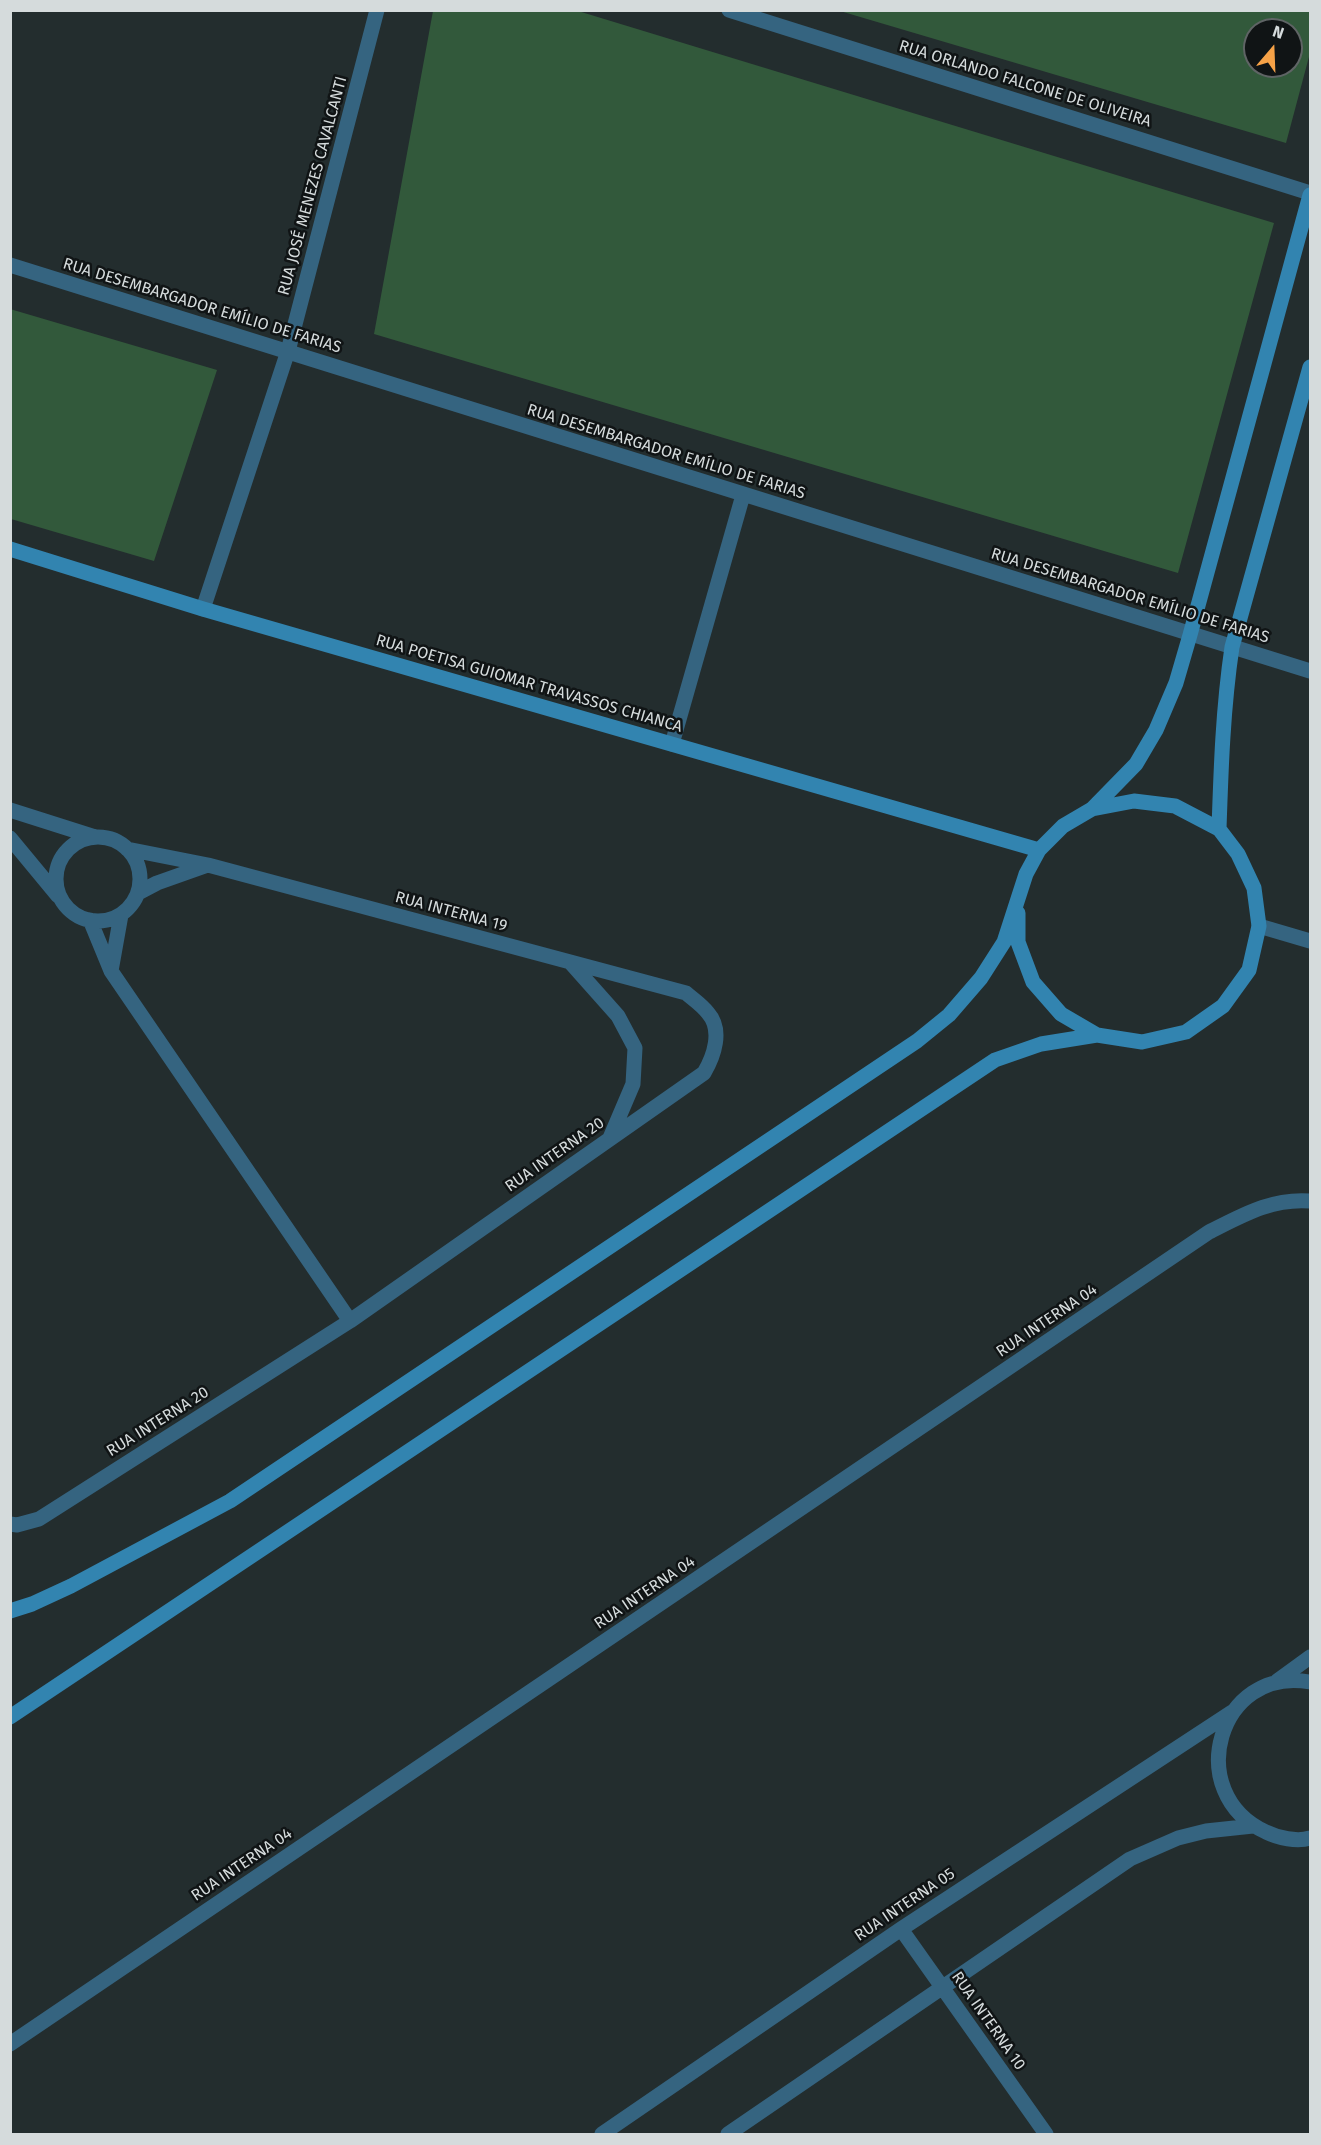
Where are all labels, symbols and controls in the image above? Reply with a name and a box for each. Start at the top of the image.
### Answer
north arrow [1243,18,1303,78]
text: N [1270,22,1286,43]
street label: RUA ORLANDO FALCONE DE OLIVEIRA [897,36,1153,132]
street label: RUA JOSÉ MENEZES CAVALCANTI [274,74,352,298]
street label: RUA DESEMBARGADOR EMÍLIO DE FARIAS [60,254,344,358]
street label: RUA DESEMBARGADOR EMÍLIO DE FARIAS [524,400,808,504]
street label: RUA DESEMBARGADOR EMÍLIO DE FARIAS [988,544,1272,648]
street label: RUA POETISA GUIOMAR TRAVASSOS CHIANCA [373,631,685,737]
street label: RUA INTERNA 19 [393,888,509,936]
street label: RUA INTERNA 20 [502,1114,608,1196]
street label: RUA INTERNA 04 [993,1280,1101,1362]
street label: RUA INTERNA 20 [103,1383,213,1461]
street label: RUA INTERNA 04 [591,1552,699,1634]
street label: RUA INTERNA 04 [188,1824,296,1906]
street label: RUA INTERNA 05 [851,1864,959,1946]
street label: RUA INTERNA 10 [947,1968,1029,2074]

